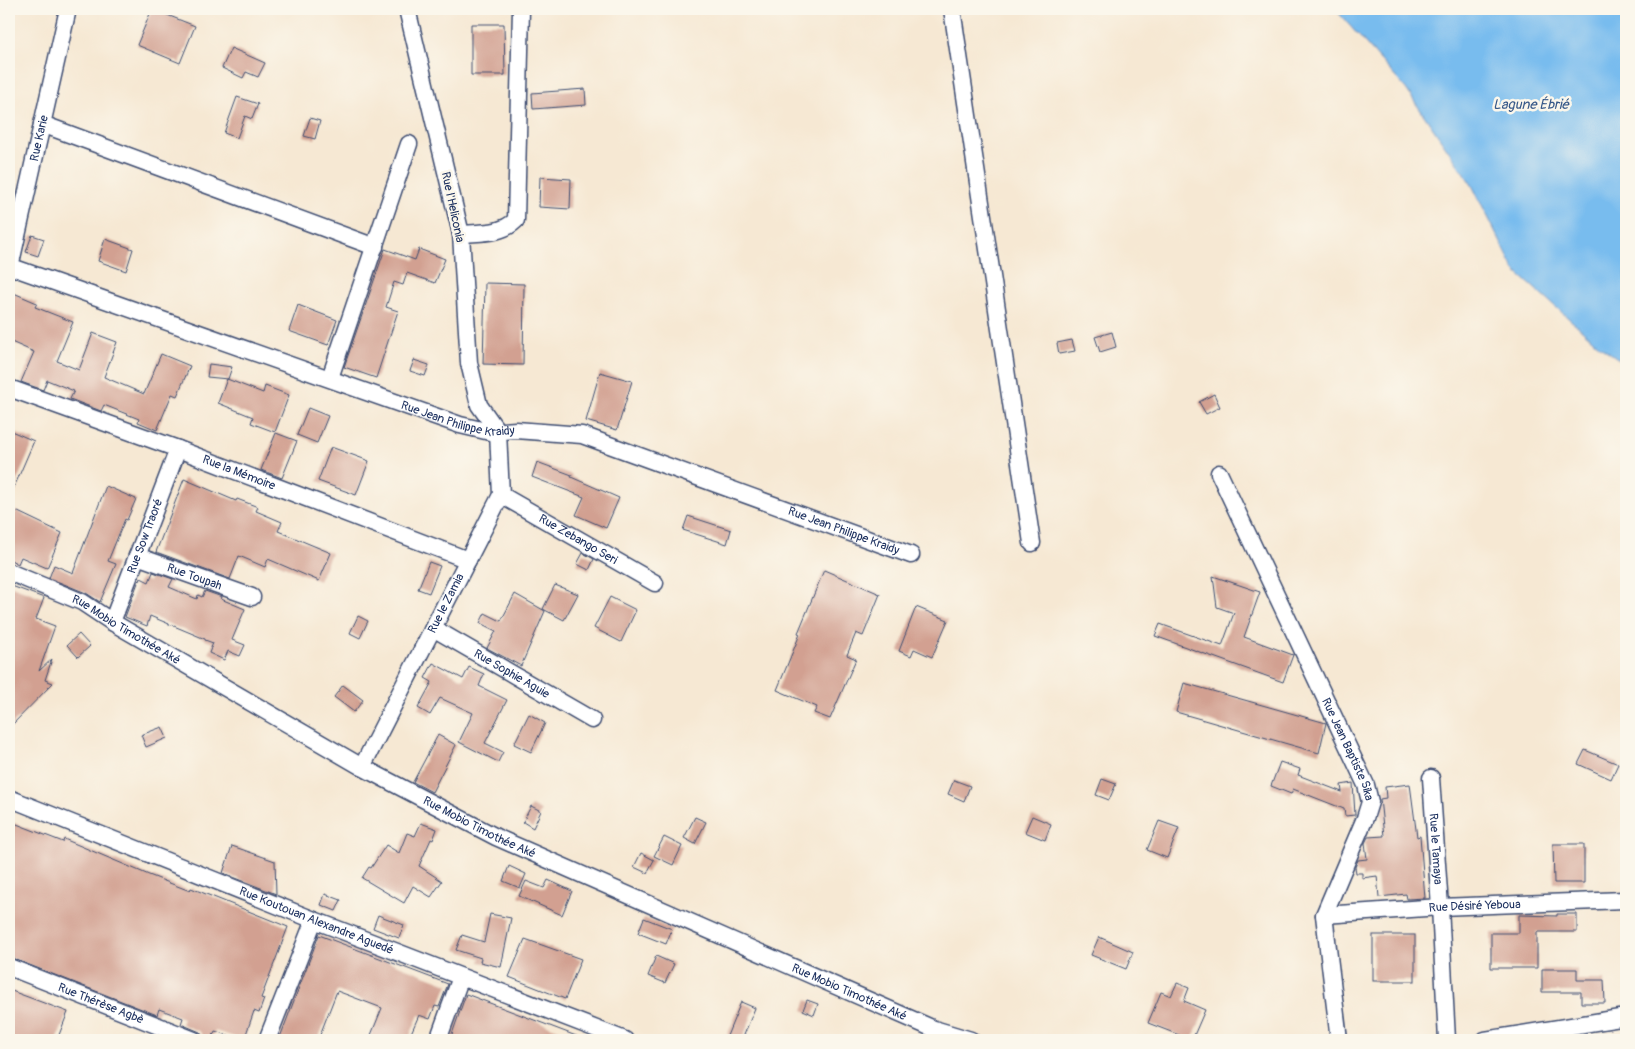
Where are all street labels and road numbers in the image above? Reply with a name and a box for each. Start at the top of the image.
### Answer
street label: Rue Karie [27,114,52,163]
street label: Rue l'Heliconia [438,170,467,244]
street label: Rue Jean Philippe Kraidy [399,398,515,440]
street label: Rue la Mémoire [200,452,277,494]
street label: Rue Sow Traoré [124,497,166,576]
street label: Rue Jean Philippe Kraidy [786,504,901,558]
street label: Rue Zebango Seri [536,511,620,568]
street label: Rue Toupah [165,560,224,594]
street label: Rue le Zamia [425,571,468,636]
street label: Rue Mobio Timothée Aké [70,592,183,668]
street label: Rue Sophie Aguie [471,646,552,702]
street label: Rue Jean Baptiste Sika [1318,696,1377,803]
street label: Rue Mobio Timothée Aké [420,793,538,862]
street label: Rue le Tamaya [1425,813,1445,885]
street label: Rue Koutouan Alexandre Aguedé [237,884,396,958]
street label: Rue Désiré Yeboua [1428,897,1521,916]
street label: Rue Mobio Timothée Aké [789,961,909,1024]
street label: Rue Thérèse Agbè [56,980,146,1027]

